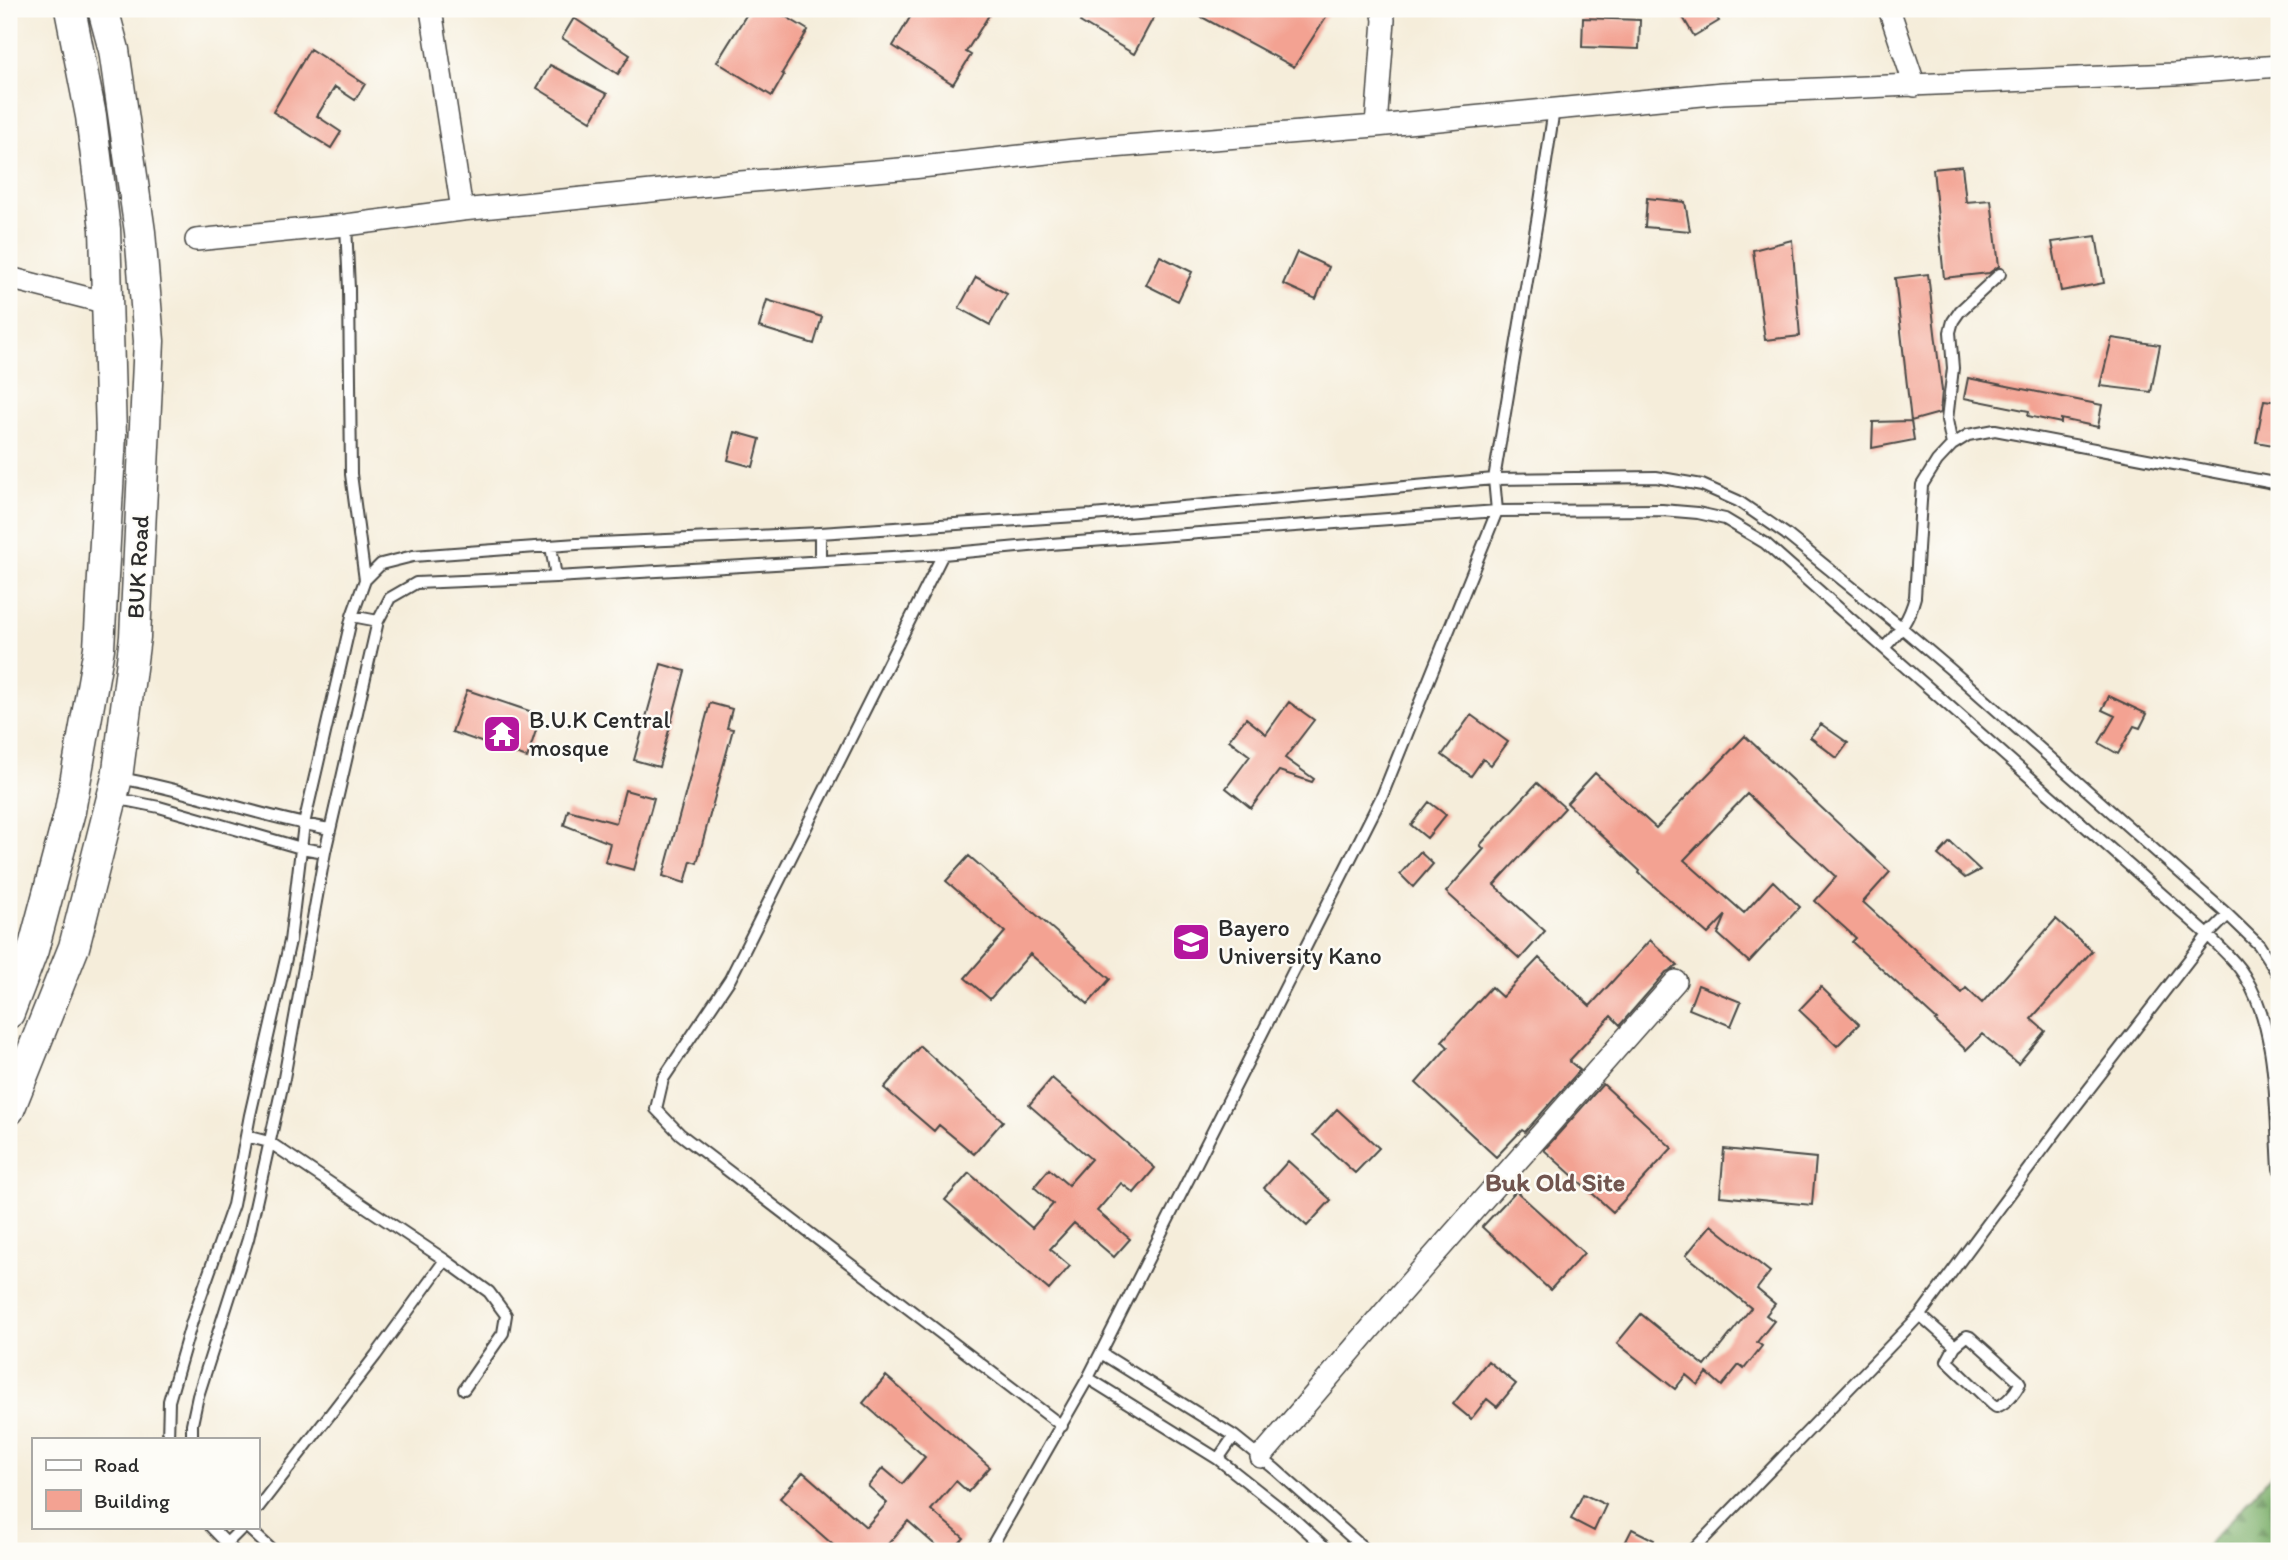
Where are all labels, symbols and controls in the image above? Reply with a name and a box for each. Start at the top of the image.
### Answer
street label: BUK Road [120,514,155,620]
place label: B.U.K Central mosque [529,705,670,762]
temple icon: B.U.K Central mosque [481,713,523,755]
place label: Bayero University Kano [1218,913,1382,970]
school or university icon: Bayero University Kano [1170,921,1212,963]
district label: Buk Old Site [1485,1166,1625,1198]
legend [32,1438,259,1528]
text: Road [94,1452,140,1477]
text: Building [94,1488,170,1513]

